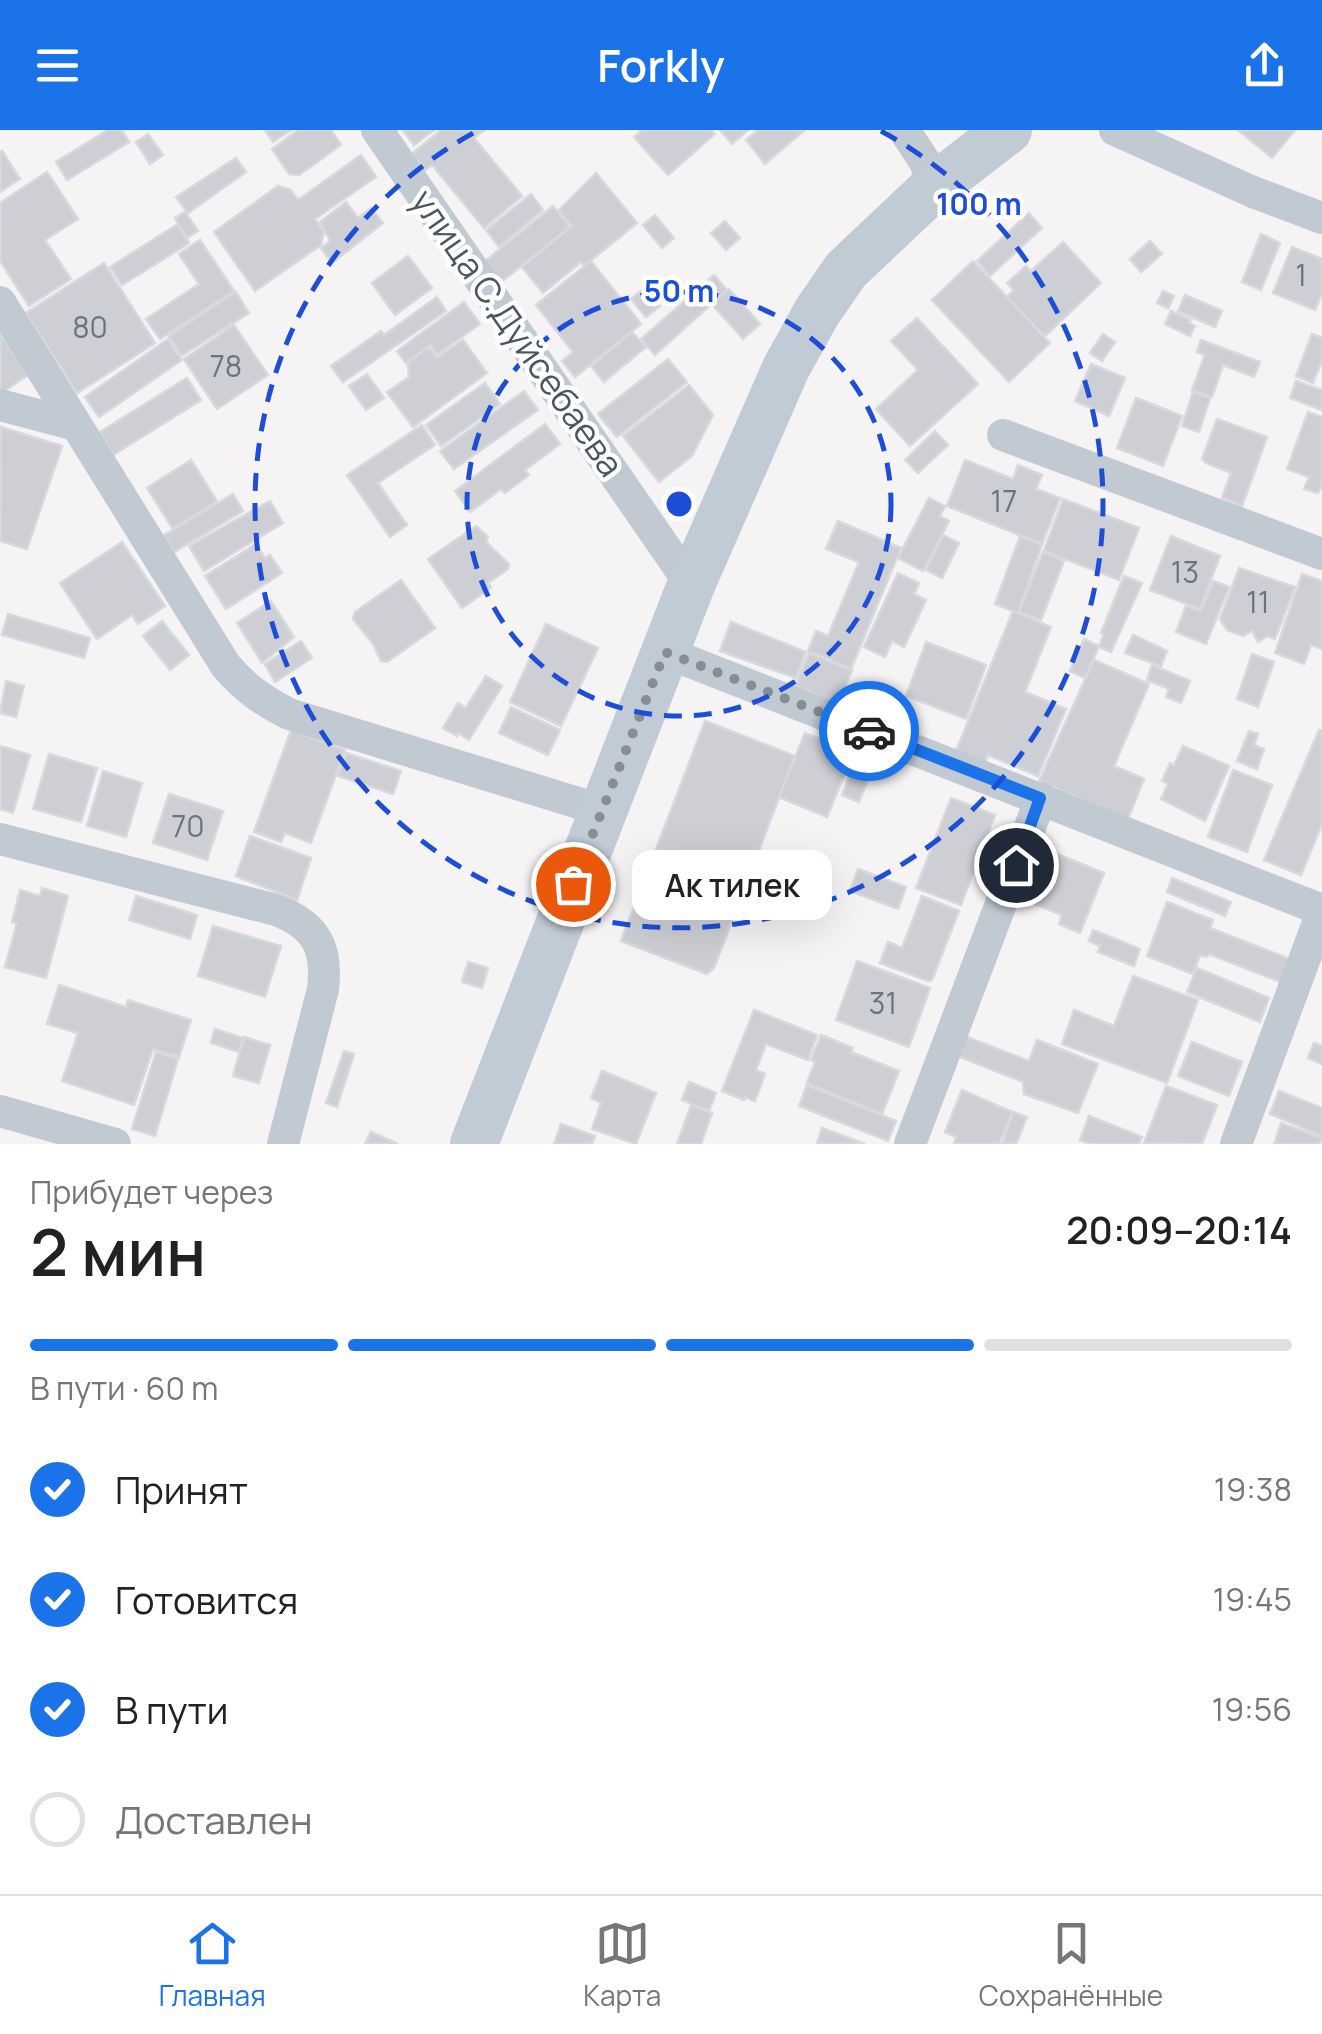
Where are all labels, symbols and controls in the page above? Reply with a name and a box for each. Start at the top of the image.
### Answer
text: Forkly [597,34,725,96]
icon: menu [30,38,85,93]
icon: share [1237,38,1292,93]
street label: улица С.Дуйсебаева [400,179,635,486]
text: 100 m [936,183,1022,224]
house number: 1 [1295,254,1307,295]
text: 50 m [644,270,714,311]
house number: 80 [72,306,108,347]
house number: 78 [210,345,242,386]
house number: 17 [991,480,1017,521]
centre of rings [661,486,697,522]
house number: 13 [1171,551,1199,592]
house number: 11 [1246,581,1270,622]
courier [819,681,919,781]
icon: car [842,704,897,759]
house number: 70 [171,805,205,846]
pin [974,823,1059,908]
icon: home [989,838,1044,893]
pin [531,842,616,927]
callout: Ак тилек [633,849,833,919]
icon: bag [546,857,601,912]
text: Ак тилек [665,863,799,907]
house number: 31 [869,982,897,1023]
text: Прибудет через [30,1170,273,1214]
text: 20:09–20:14 [1066,1203,1292,1255]
text: 2 мин [30,1207,206,1296]
text: В пути · 60 m [30,1366,218,1410]
icon: check [30,1462,85,1517]
text: Принят [115,1463,248,1515]
text: 19:38 [1214,1467,1292,1511]
icon: check [30,1572,85,1627]
text: Готовится [115,1573,298,1625]
text: 19:45 [1213,1577,1292,1621]
icon: check [30,1682,85,1737]
text: В пути [115,1683,228,1735]
text: 19:56 [1212,1687,1292,1731]
text: Доставлен [115,1793,313,1845]
tab: Главная [159,1916,266,2014]
tab: Карта [583,1916,661,2014]
tab: Сохранённые [979,1916,1163,2014]

